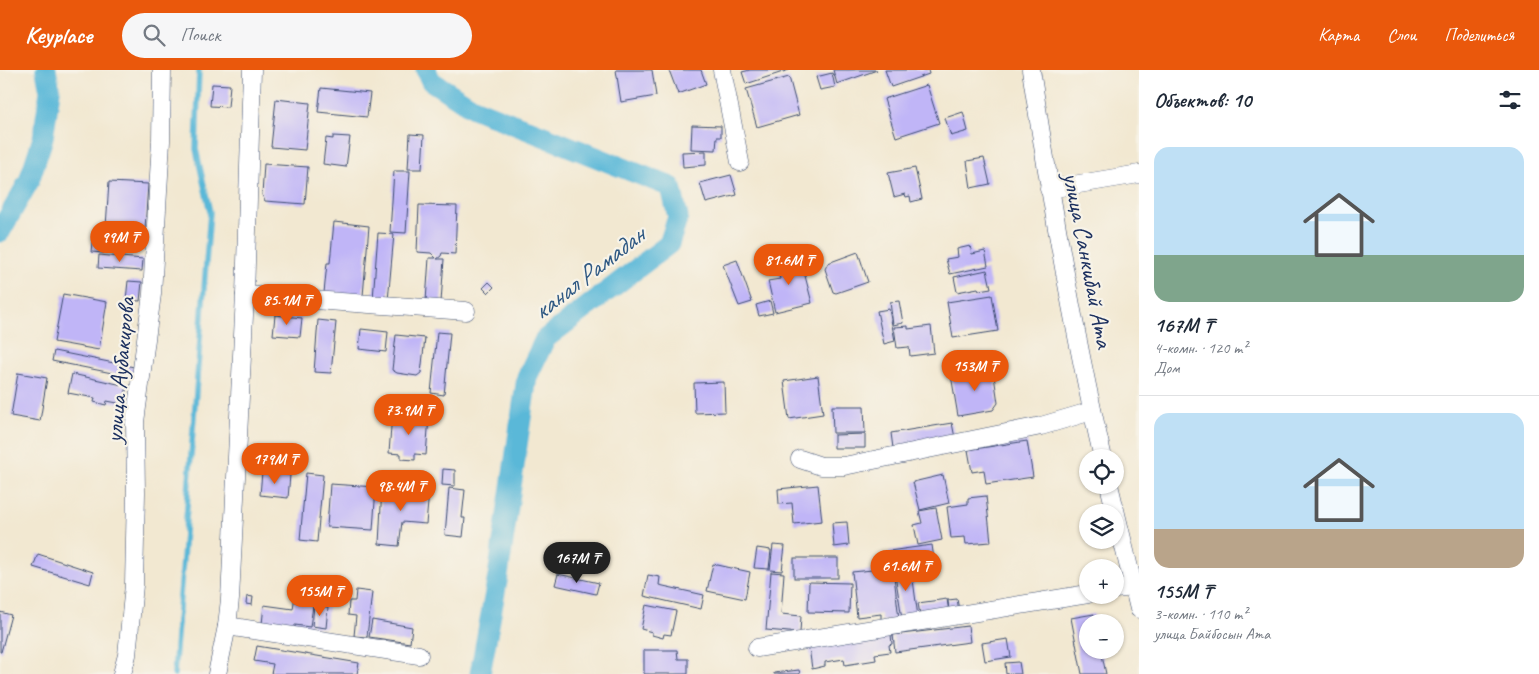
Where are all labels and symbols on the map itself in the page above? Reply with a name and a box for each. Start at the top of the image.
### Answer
street label: улица Санкибай Ата [1055,168,1121,353]
water label: канал Рамадан [525,217,655,328]
pin: 99M ₸ [85,220,155,263]
pin: 81.6M ₸ [743,244,835,286]
pin: 85.1M ₸ [241,284,333,326]
street label: улица Аубакирова [98,294,142,446]
pin: 153M ₸ [934,350,1016,392]
pin: 73.9M ₸ [363,394,455,436]
pin: 179M ₸ [234,442,316,485]
pin: 98.4M ₸ [355,470,447,512]
pin: 167M ₸ [536,542,618,584]
pin: 61.6M ₸ [860,550,952,592]
pin: 155M ₸ [279,574,361,617]

